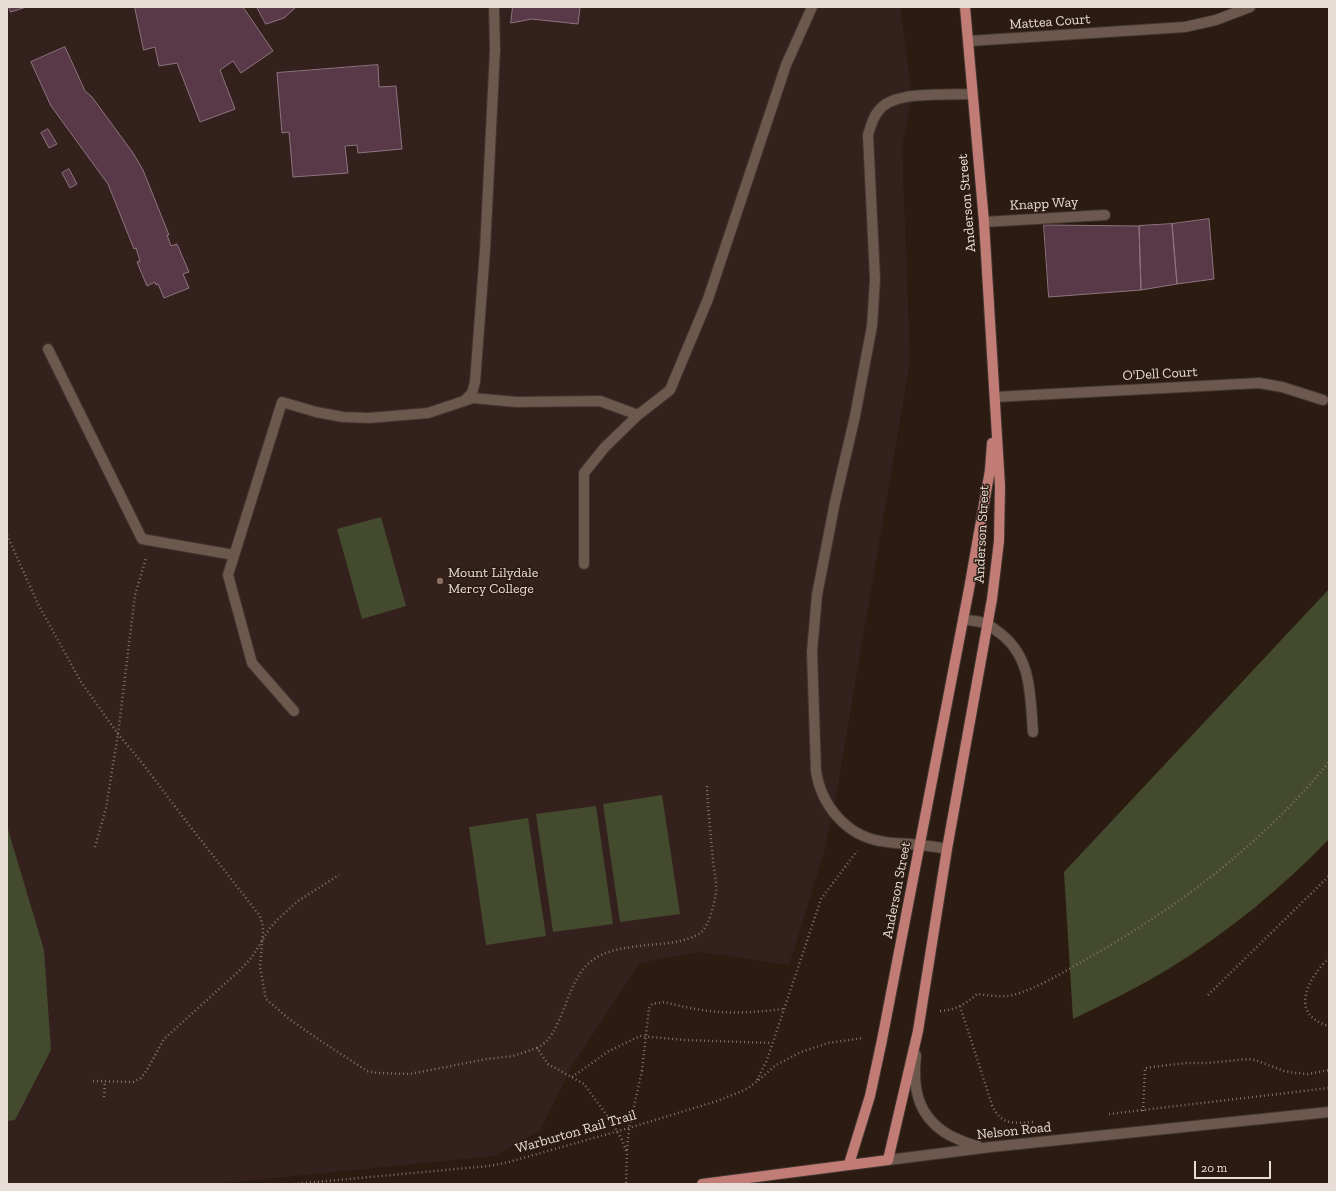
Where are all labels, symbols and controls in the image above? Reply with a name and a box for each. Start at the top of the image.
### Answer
street label: Mattea Court [1009,11,1091,33]
street label: Anderson Street [954,153,980,253]
street label: Knapp Way [1009,194,1079,214]
street label: O'Dell Court [1122,364,1198,384]
street label: Anderson Street [971,484,993,584]
place label: Mount Lilydale Mercy College [448,565,538,598]
marker: Mount Lilydale Mercy College [435,576,445,586]
street label: Anderson Street [879,840,915,940]
street label: Warburton Rail Trail [514,1107,638,1157]
street label: Nelson Road [976,1119,1052,1143]
scale bar [1196,1153,1273,1179]
text: 20 m [1201,1161,1227,1175]

